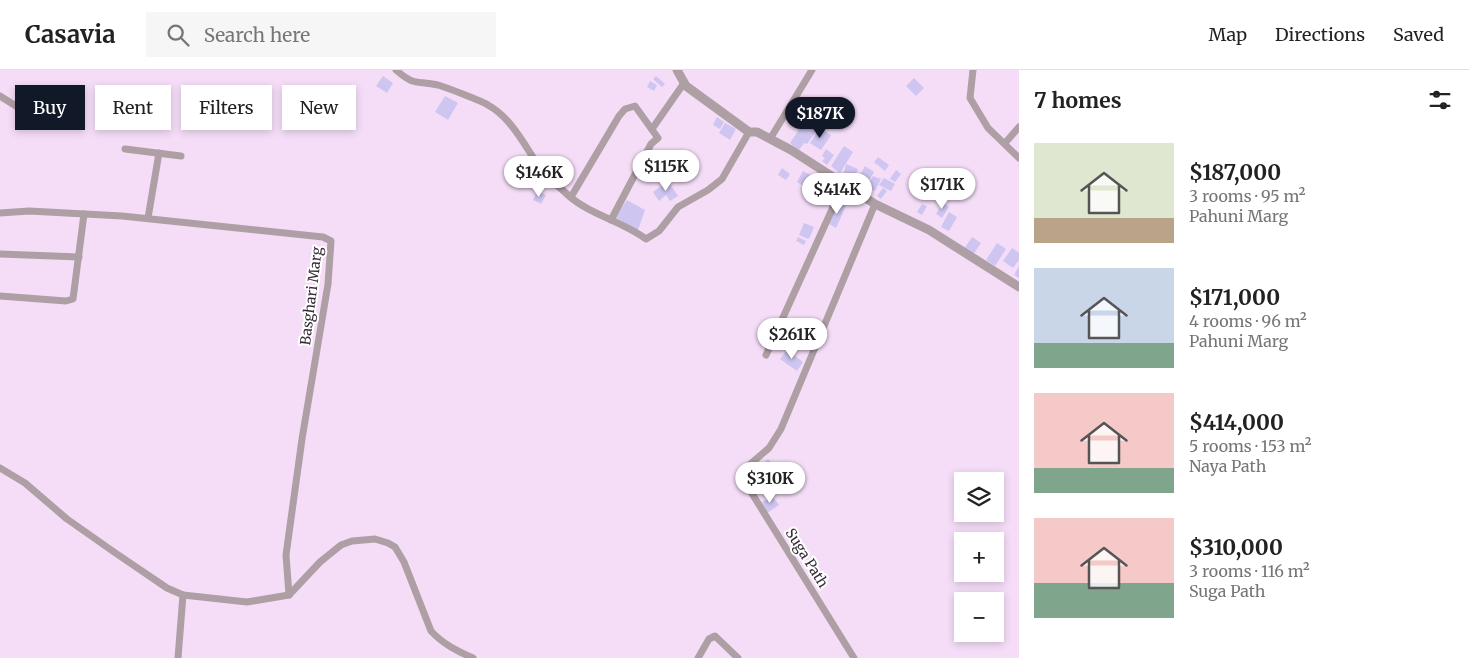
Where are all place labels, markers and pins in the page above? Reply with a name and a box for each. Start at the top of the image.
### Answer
pin: $187K [785,97,855,139]
pin: $115K [631,150,701,192]
pin: $146K [504,156,574,198]
pin: $171K [907,168,977,210]
pin: $414K [802,172,872,215]
pin: $261K [757,318,827,360]
pin: $310K [735,462,805,504]

